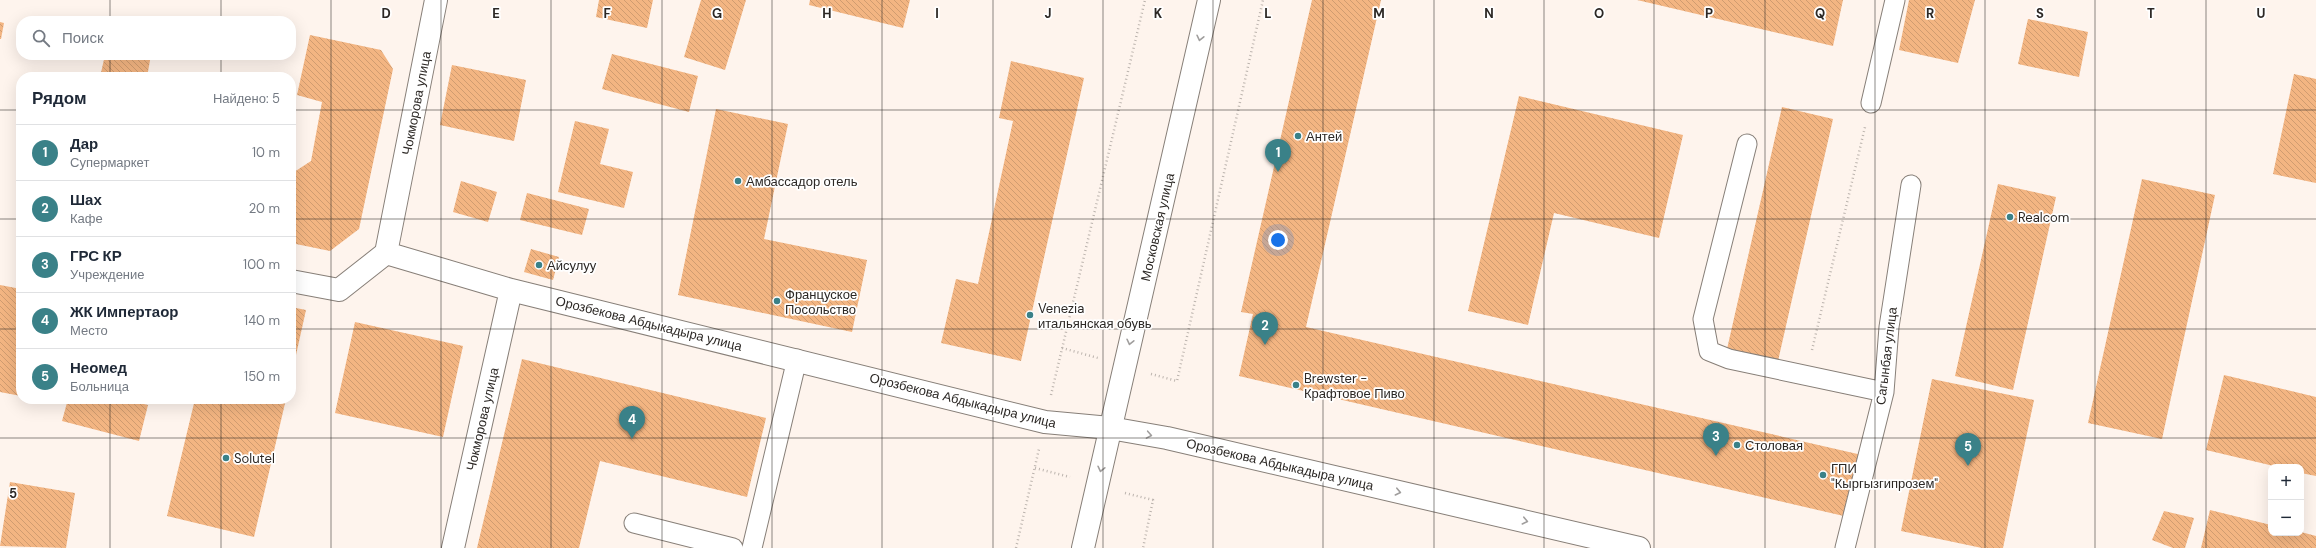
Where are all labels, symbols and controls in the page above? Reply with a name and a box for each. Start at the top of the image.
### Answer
text: D [381,5,391,22]
text: E [492,5,500,22]
text: F [603,5,611,22]
text: G [712,5,722,22]
text: H [822,5,832,22]
text: I [935,5,939,22]
text: J [1044,5,1052,22]
text: K [1154,5,1163,22]
text: L [1264,5,1272,22]
text: M [1373,5,1385,22]
text: N [1484,5,1494,22]
text: O [1594,5,1604,22]
text: P [1705,5,1713,22]
text: Q [1815,5,1825,22]
text: R [1926,5,1934,22]
text: S [2036,5,2044,22]
text: T [2147,5,2155,22]
text: U [2257,5,2266,22]
search box [16,16,296,60]
icon: search [30,27,52,49]
text: Поиск [62,28,104,48]
one-way arrow [1197,35,1205,41]
street label: Чокморова улица [398,49,435,156]
text: Рядом [32,87,87,109]
text: Найдено: 5 [213,90,280,107]
place label: Антей [1306,128,1342,145]
marker: Антей [1293,131,1303,141]
text: Дар [70,134,98,154]
pin: 1 [1265,139,1291,172]
text: 1 [43,144,47,161]
text: 10 m [252,144,280,161]
text: Супермаркет [70,154,149,171]
street label: Московская улица [1137,171,1178,283]
place label: Амбассадор отель [746,173,858,190]
marker: Амбассадор отель [733,176,743,186]
text: Шах [70,190,102,210]
text: 2 [41,200,49,217]
text: 20 m [249,200,280,217]
place label: Realcom [2018,209,2069,226]
text: Кафе [70,210,103,227]
marker: Realcom [2005,212,2015,222]
your location [1268,230,1288,250]
text: ГРС КР [70,246,122,266]
text: 3 [41,256,49,273]
text: 100 m [243,256,280,273]
place label: Айсулуу [547,257,597,274]
marker: Айсулуу [534,260,544,270]
text: Учреждение [70,266,145,283]
place label: Француское Посольство [785,286,857,318]
street label: Орозбекова Абдыкадыра улица [554,292,745,355]
marker: Француское Посольство [772,296,782,306]
place label: Venezia итальянская обувь [1038,300,1152,332]
text: ЖК Импертаор [70,302,179,322]
street label: Сагынбая улица [1872,305,1901,406]
marker: Venezia итальянская обувь [1025,310,1035,320]
text: 4 [41,312,49,329]
text: 140 m [244,312,280,329]
pin: 2 [1252,312,1278,345]
text: Место [70,322,108,339]
one-way arrow [1127,339,1135,345]
text: Неомед [70,358,127,378]
street label: Чокморова улица [462,365,503,472]
text: 5 [41,368,49,385]
text: 150 m [244,368,280,385]
street label: Орозбекова Абдыкадыра улица [868,369,1059,432]
place label: Brewster - Крафтовое Пиво [1304,370,1405,402]
text: Больница [70,378,129,395]
marker: Brewster - Крафтовое Пиво [1291,380,1301,390]
pin: 4 [619,406,645,439]
pin: 3 [1703,423,1729,456]
one-way arrow [1146,430,1152,439]
pin: 5 [1955,433,1981,466]
street label: Орозбекова Абдыкадыра улица [1185,435,1376,494]
place label: Столовая [1745,437,1803,454]
marker: Столовая [1732,440,1742,450]
place label: Solutel [234,450,275,467]
marker: Solutel [221,453,231,463]
place label: ГПИ "Кыргызгипрозем" [1831,460,1938,492]
map controls [2268,464,2304,536]
button: + [2268,464,2304,500]
one-way arrow [1098,466,1106,472]
marker: ГПИ "Кыргызгипрозем" [1818,470,1828,480]
text: 5 [9,485,17,502]
one-way arrow [1395,487,1402,496]
button: − [2268,500,2304,536]
one-way arrow [1522,517,1528,525]

